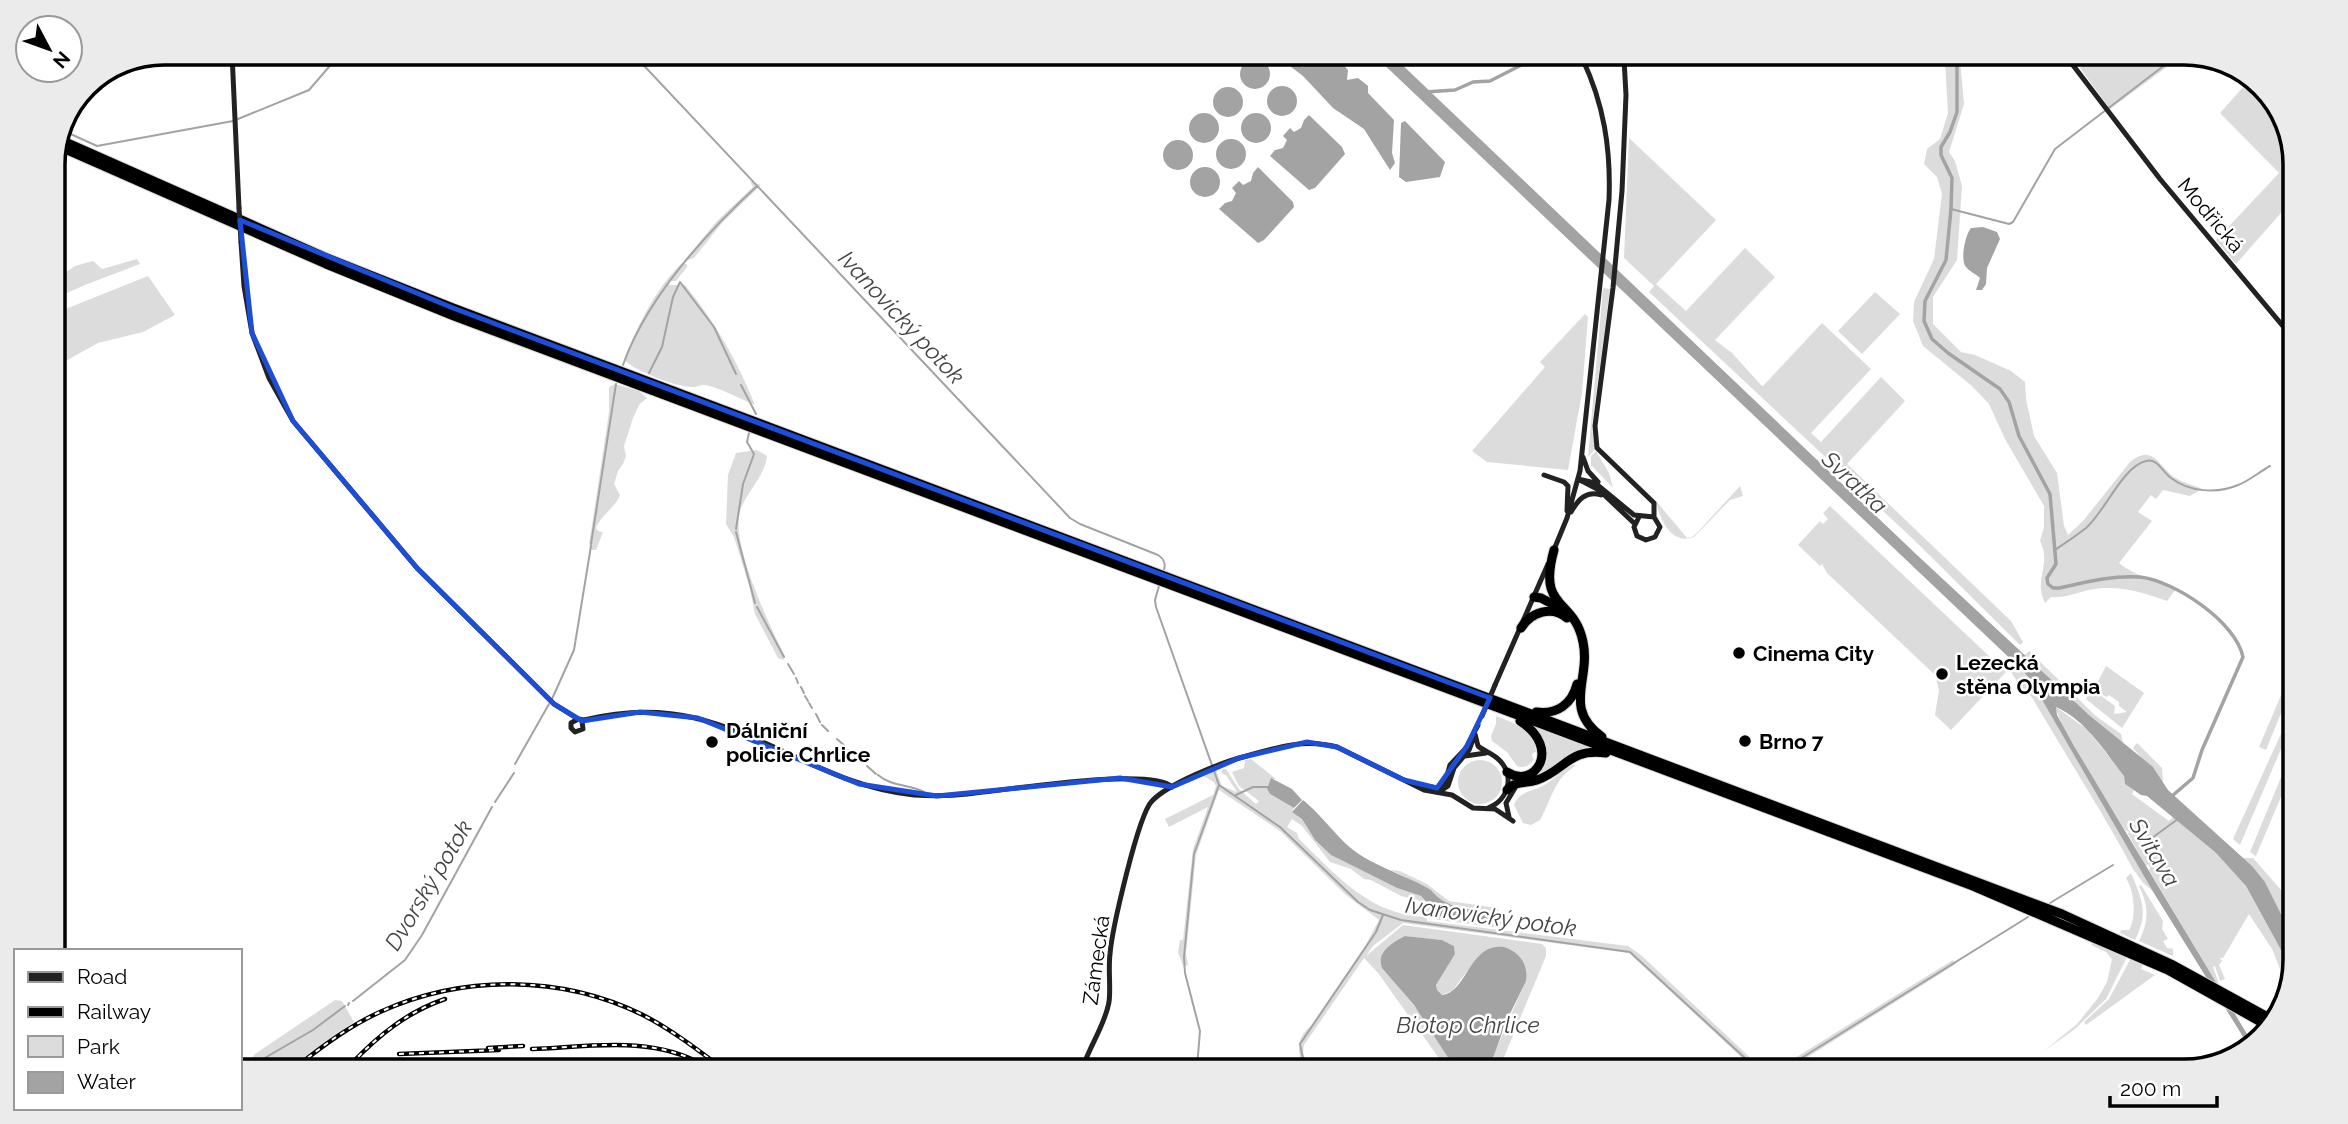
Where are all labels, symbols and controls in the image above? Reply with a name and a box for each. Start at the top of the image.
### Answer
north arrow [14,14,84,84]
text: N [49,47,75,73]
street label: Modřická [2173,173,2249,257]
water label: Ivanovický potok [833,245,971,389]
water label: Svratka [1816,444,1893,519]
place label: Cinema City [1753,641,1874,666]
marker: Cinema City [1731,645,1747,661]
place label: Lezecká stěna Olympia [1956,650,2100,699]
marker: Lezecká stěna Olympia [1934,666,1950,682]
place label: Dálniční policie Chrlice [726,718,871,767]
place label: Brno 7 [1759,729,1824,754]
marker: Brno 7 [1737,733,1753,749]
marker: Dálniční policie Chrlice [704,734,720,750]
water label: Svitava [2124,812,2186,891]
water label: Dvorský potok [379,815,477,955]
water label: Ivanovický potok [1404,891,1578,941]
street label: Zámecká [1077,914,1115,1006]
legend [14,949,242,1110]
text: Road [77,964,127,989]
text: Railway [77,999,151,1024]
water label: Biotop Chrlice [1396,1011,1540,1038]
text: Park [77,1034,120,1059]
scale bar [2110,1064,2217,1108]
text: Water [77,1069,136,1094]
text: 200 m [2120,1076,2181,1101]

